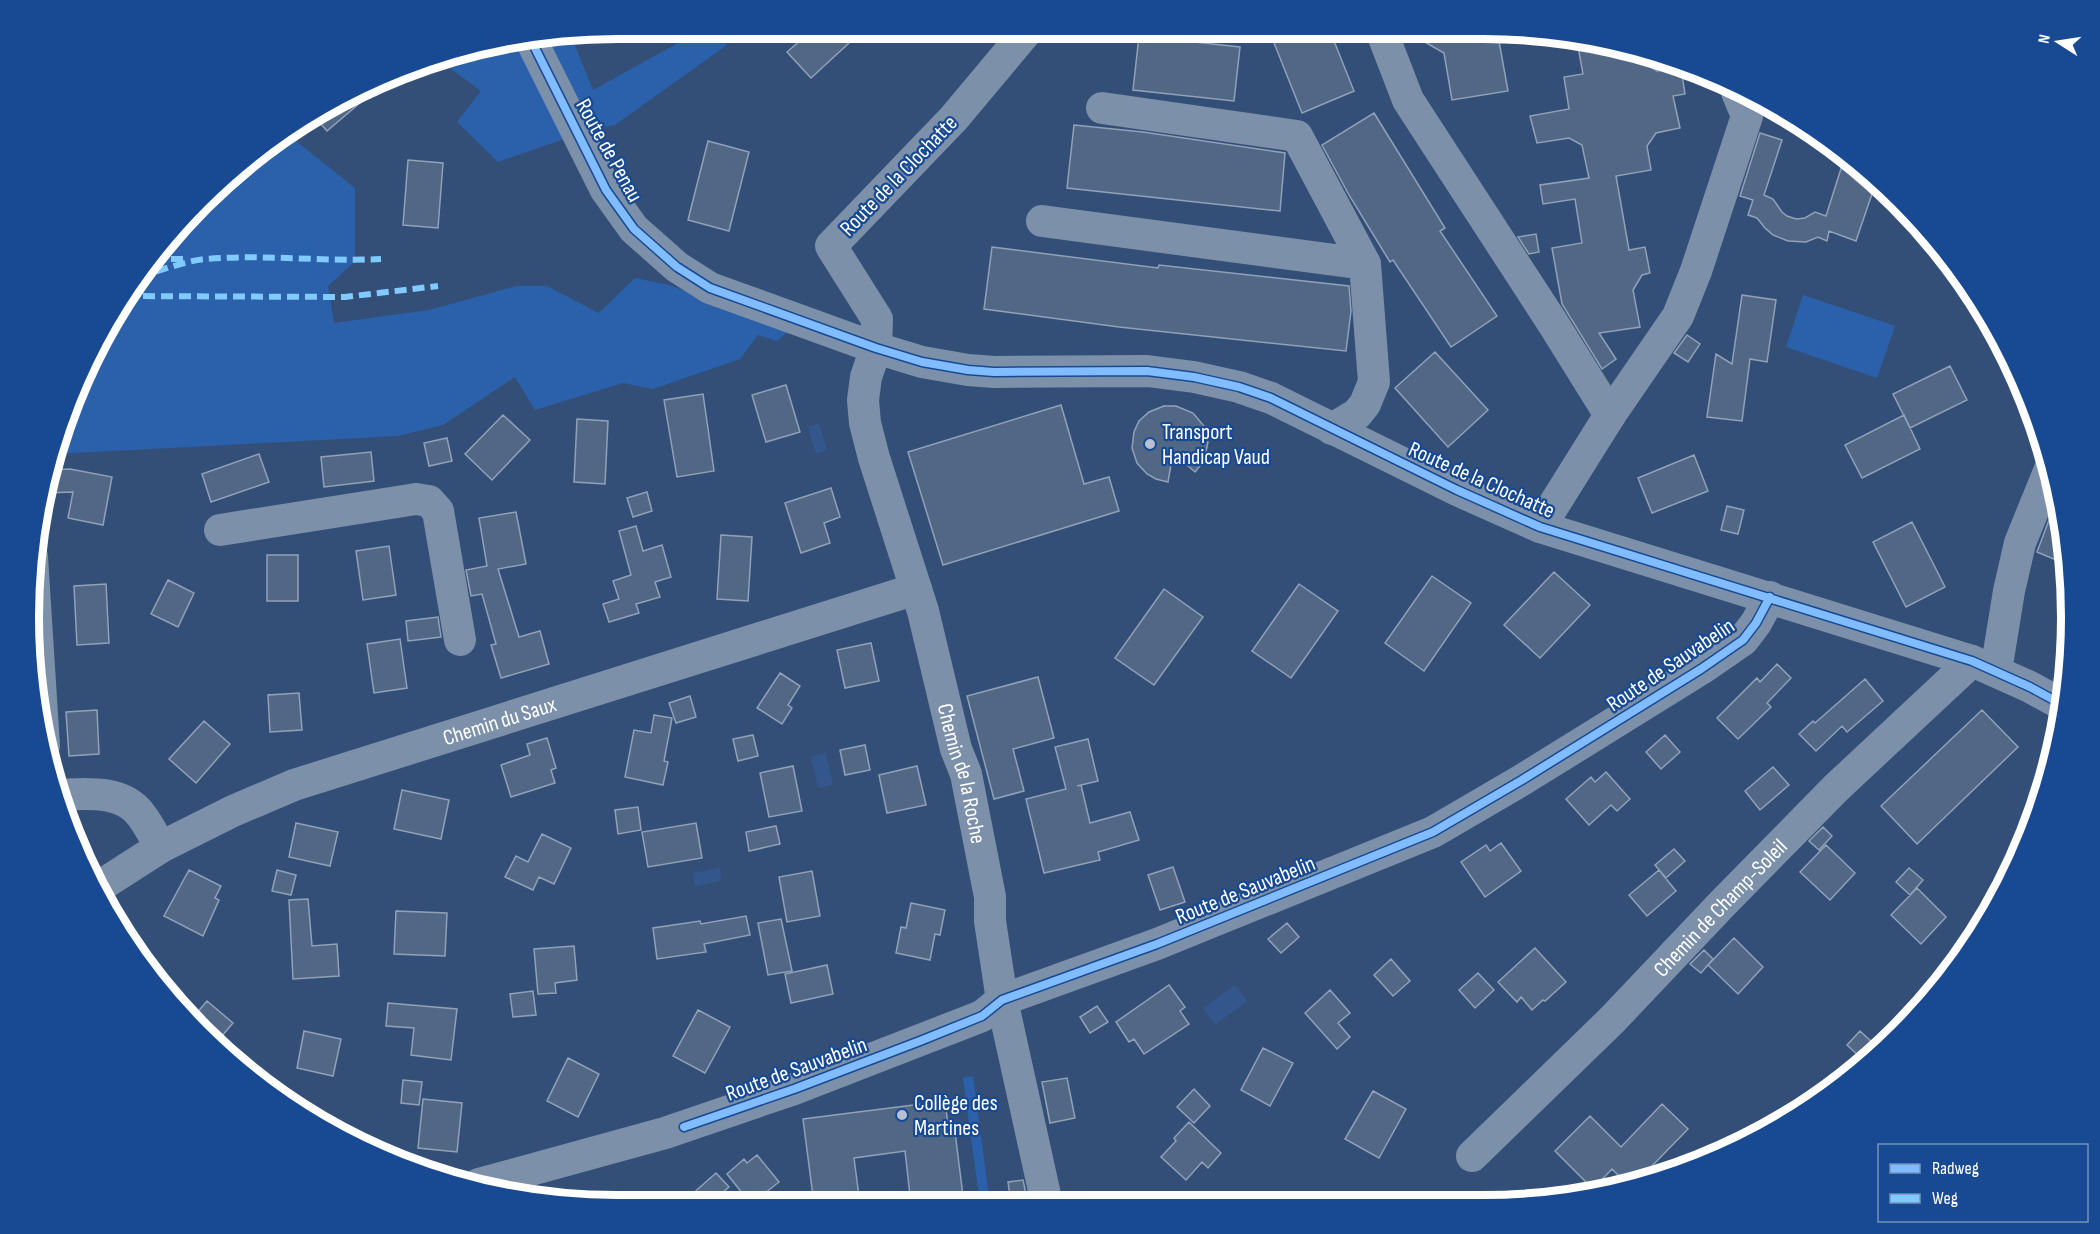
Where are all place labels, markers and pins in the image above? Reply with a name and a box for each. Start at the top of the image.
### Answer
place label: Transport Handicap Vaud [1162,419,1270,471]
marker: Transport Handicap Vaud [1143,437,1157,451]
place label: Collège des Martines [914,1090,998,1142]
marker: Collège des Martines [895,1108,909,1122]

